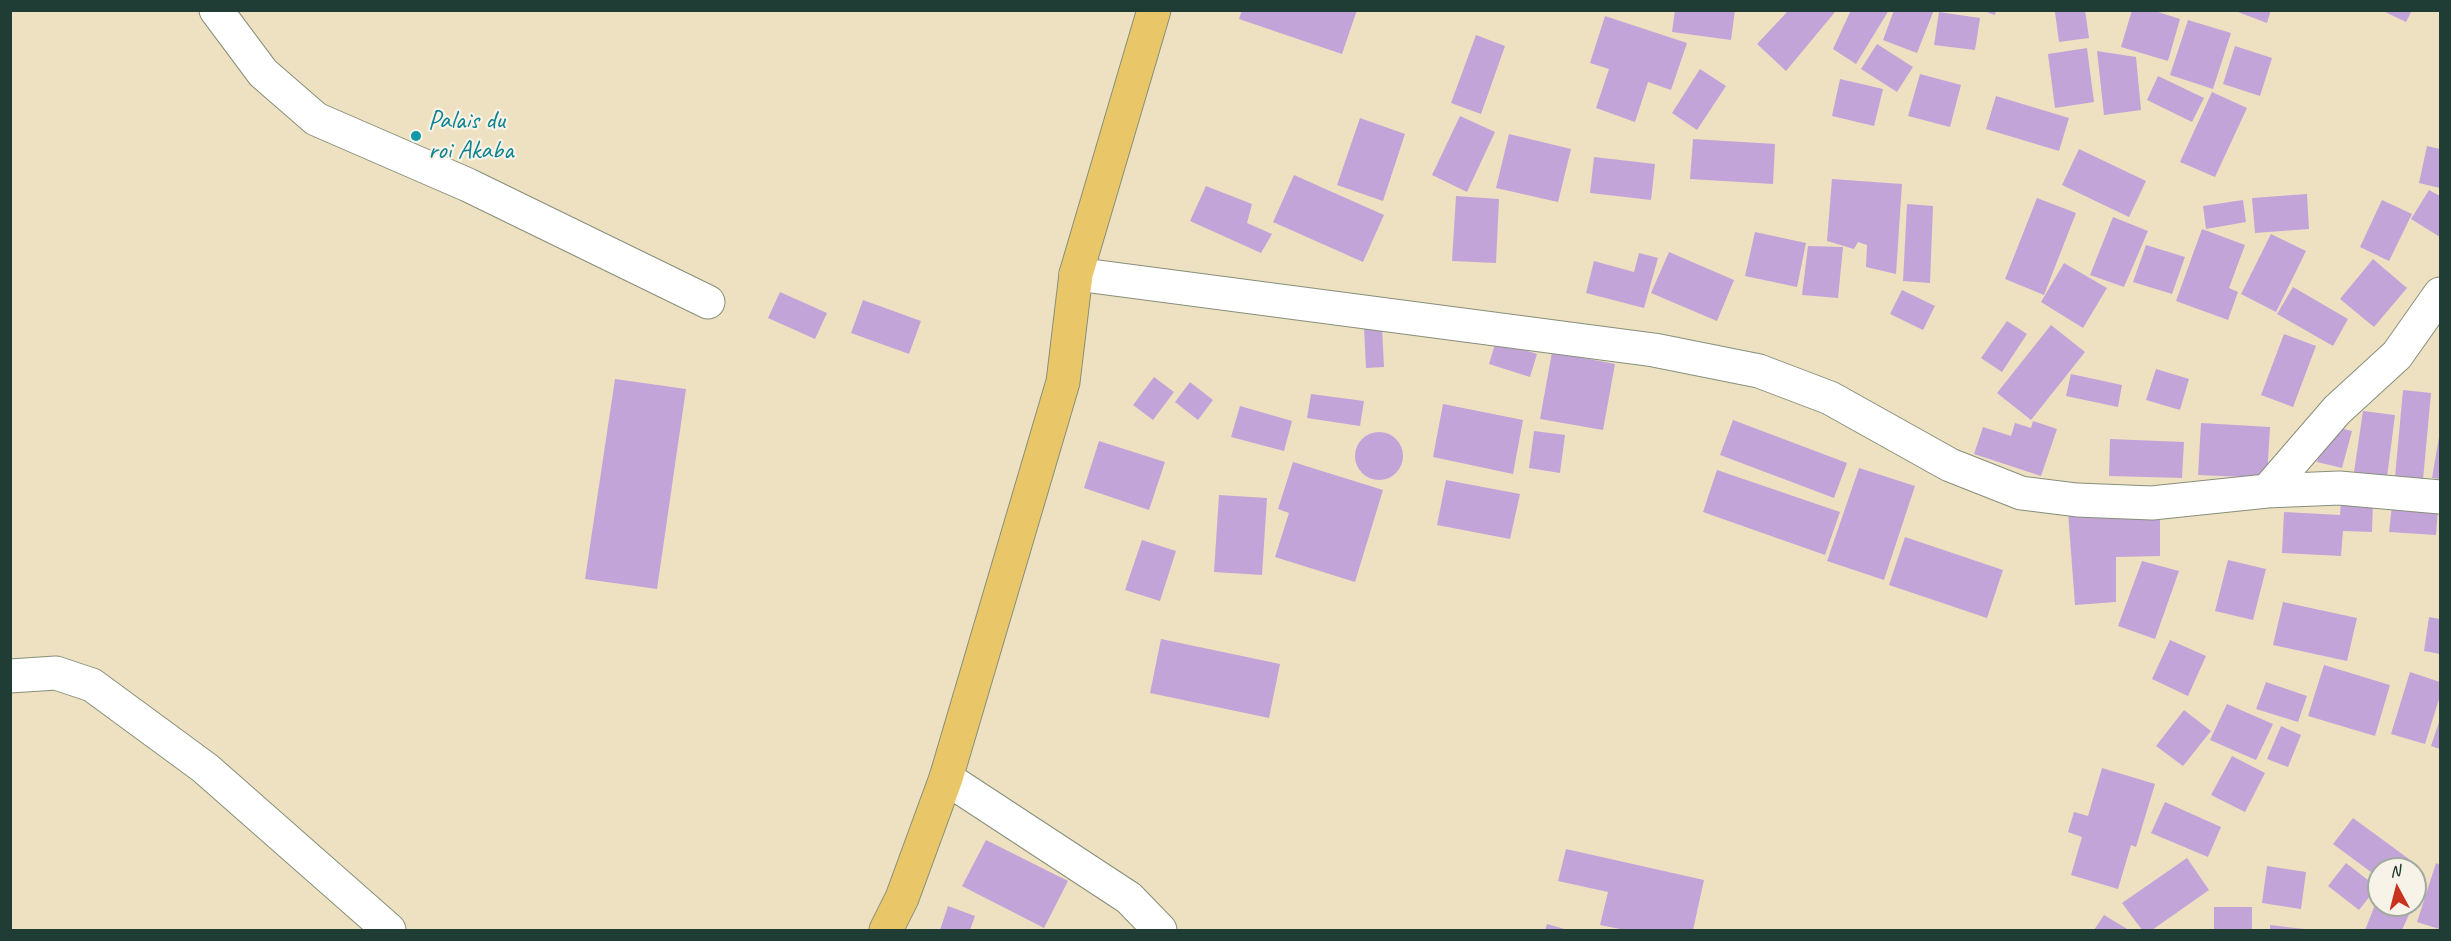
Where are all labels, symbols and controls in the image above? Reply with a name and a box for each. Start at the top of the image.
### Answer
place label: Palais du roi Akaba [428,105,513,166]
marker: Palais du roi Akaba [409,129,423,143]
north arrow [2367,857,2427,917]
text: N [2389,861,2401,882]

